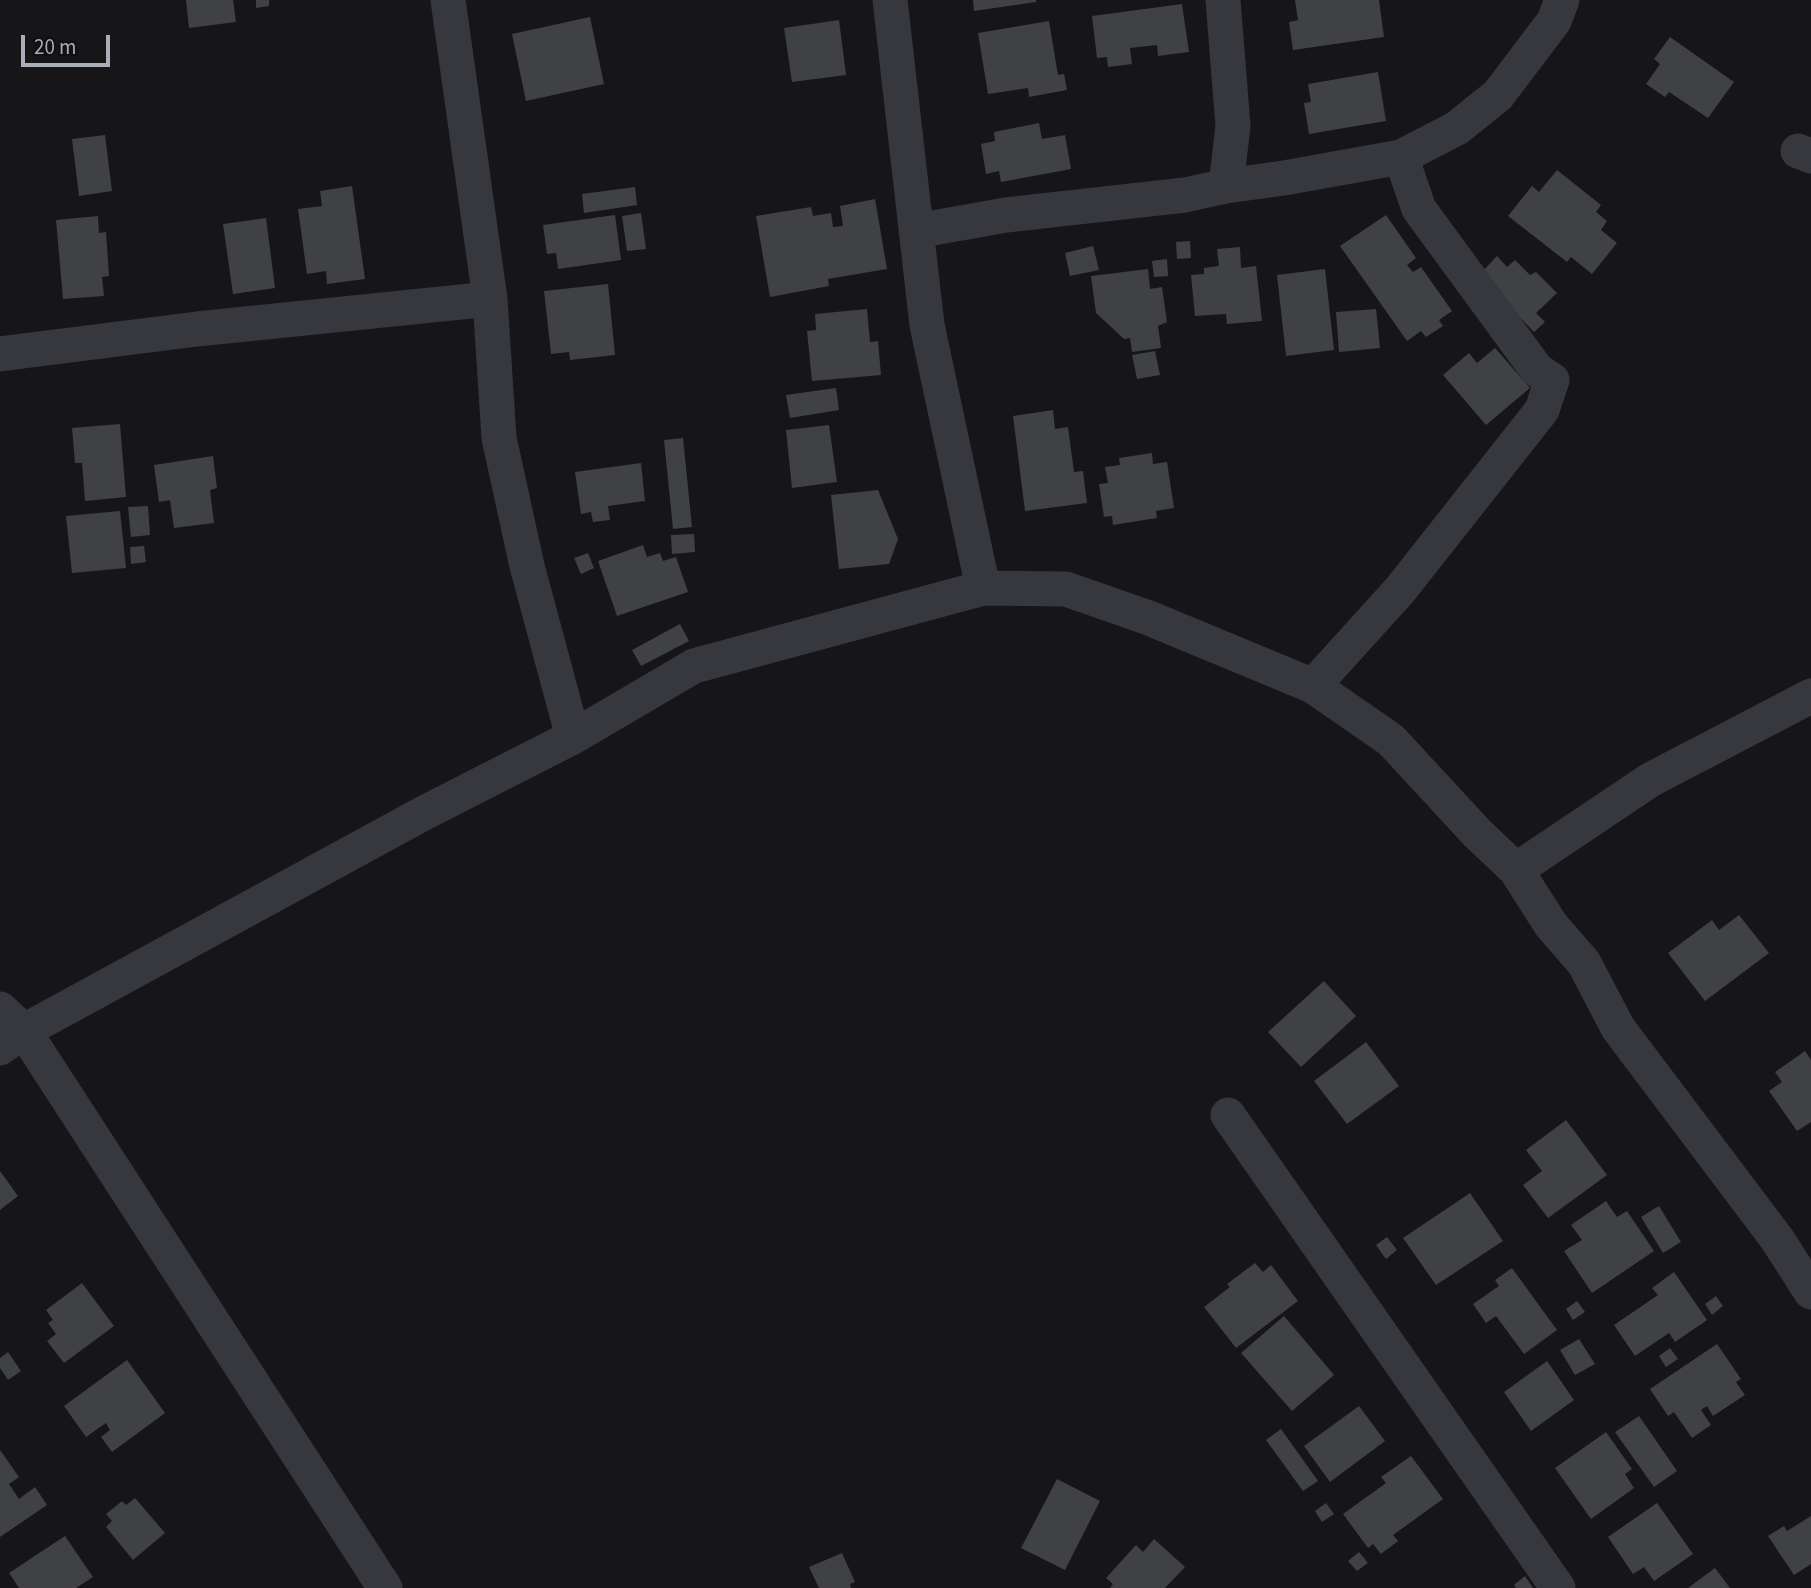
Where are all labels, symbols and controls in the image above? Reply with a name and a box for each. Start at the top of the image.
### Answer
scale bar [24,21,114,65]
text: 20 m [34,32,76,62]

